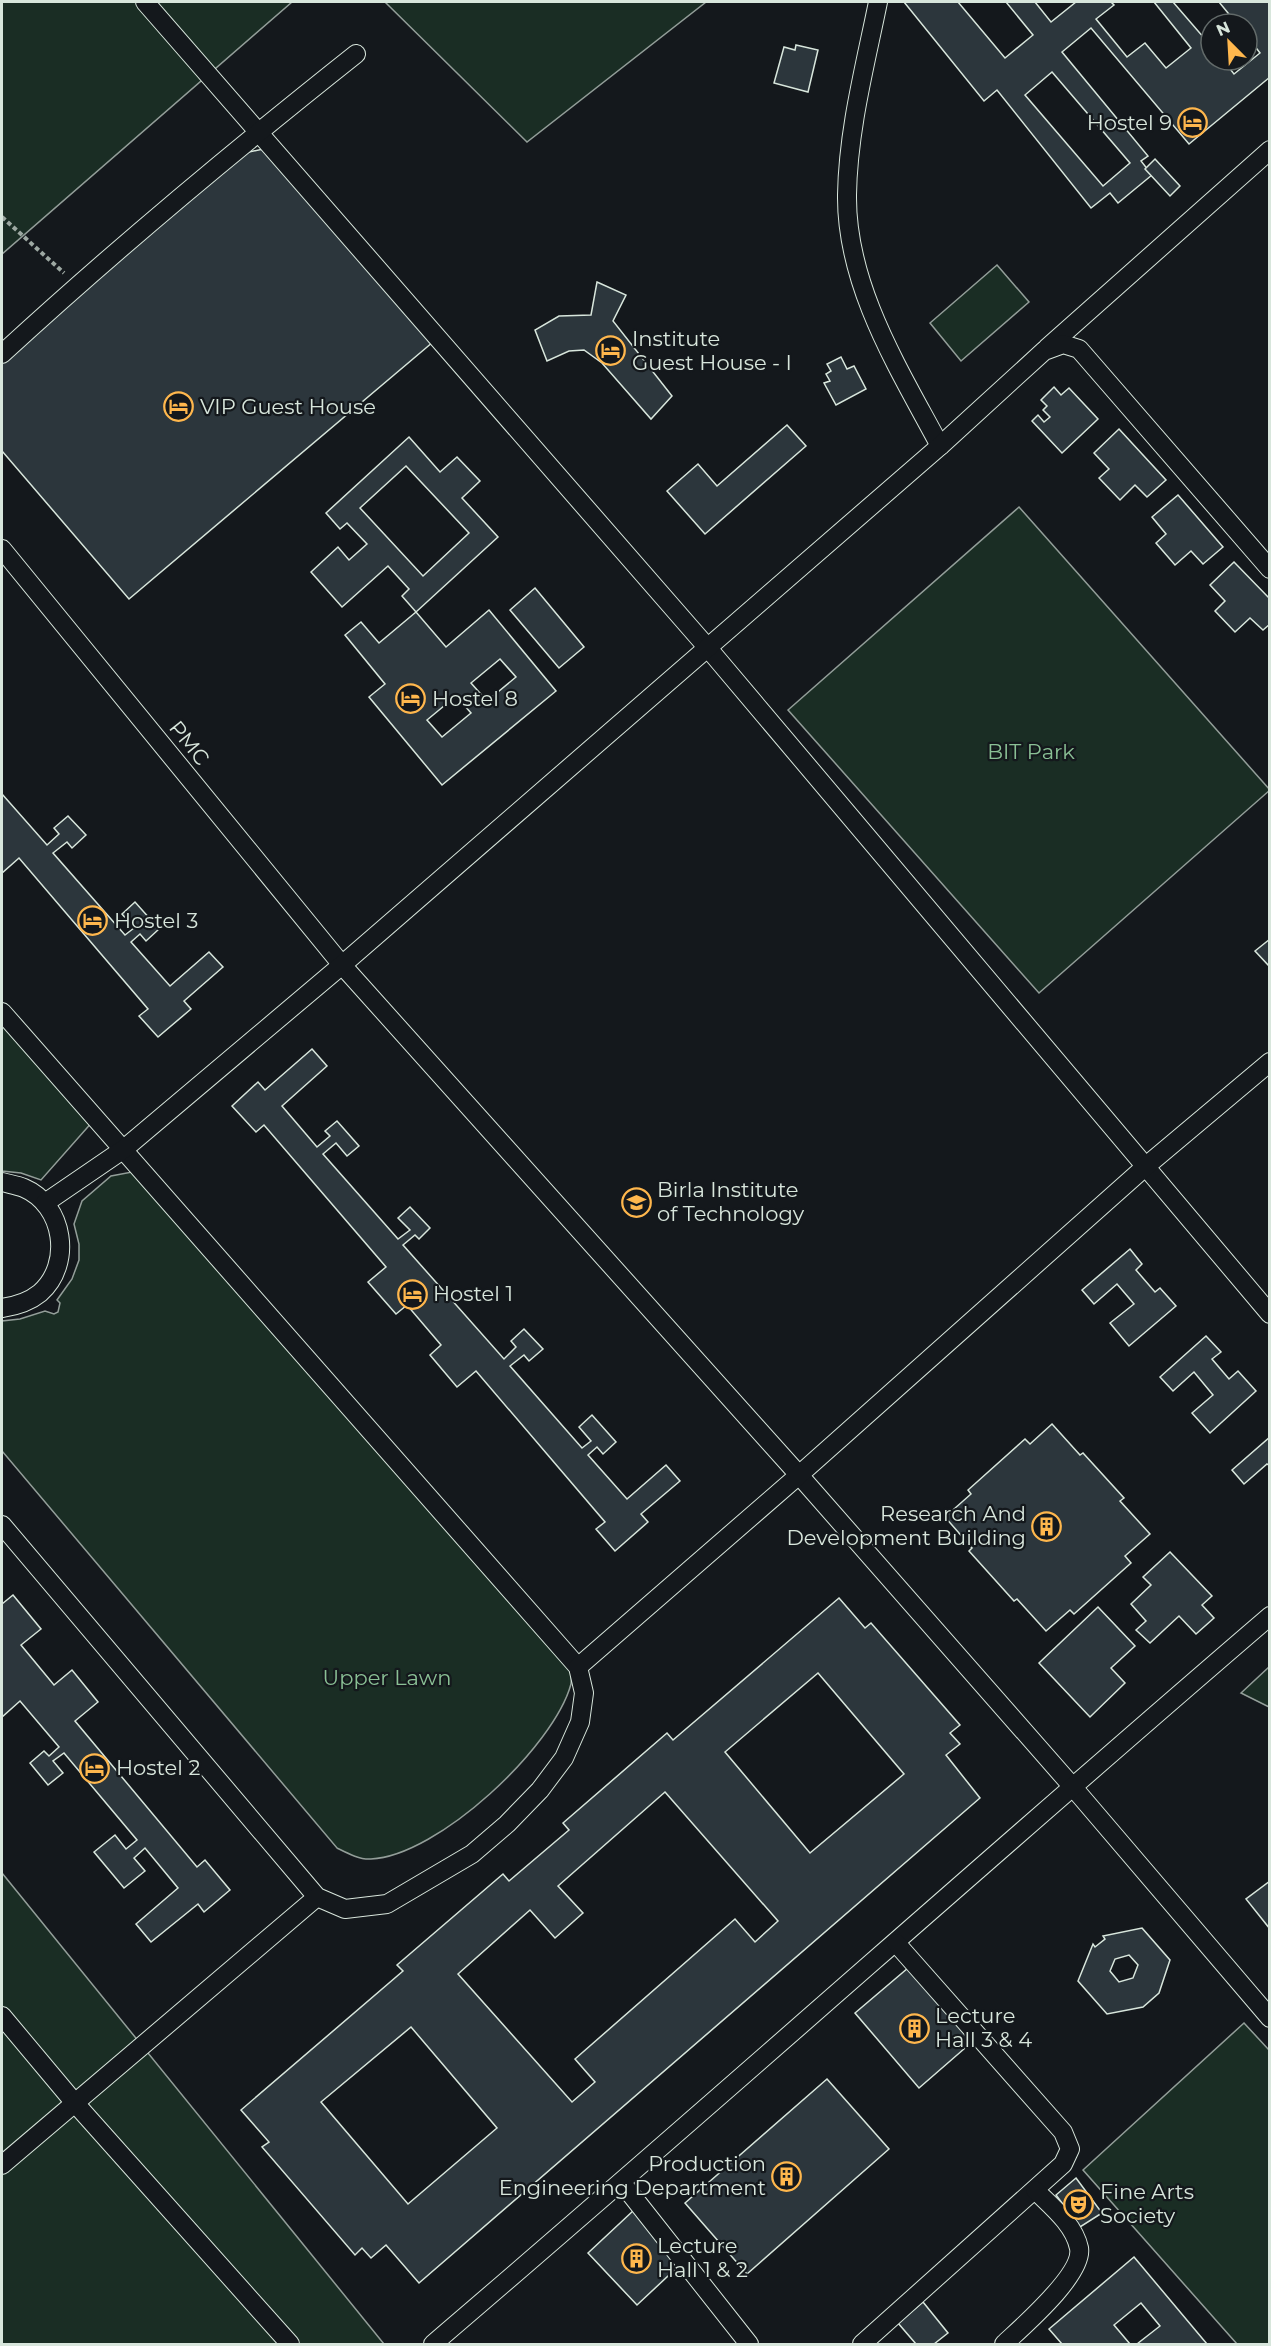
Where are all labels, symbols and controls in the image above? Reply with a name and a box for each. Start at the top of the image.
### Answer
north arrow [1199,12,1259,72]
text: N [1213,17,1233,40]
hotel icon: Hostel 9 [1177,107,1209,139]
place label: Hostel 9 [1087,110,1172,135]
place label: Institute Guest House - I [632,326,792,375]
hotel icon: Institute Guest House - I [595,335,627,367]
hotel icon: VIP Guest House [163,391,195,423]
place label: VIP Guest House [200,394,376,419]
hotel icon: Hostel 8 [395,683,427,715]
place label: Hostel 8 [432,686,518,711]
street label: PMC [164,715,215,770]
park label: BIT Park [987,739,1075,764]
hotel icon: Hostel 3 [77,905,109,937]
place label: Hostel 3 [114,908,198,933]
place label: Birla Institute of Technology [657,1177,805,1226]
school or university icon: Birla Institute of Technology [620,1186,652,1218]
hotel icon: Hostel 1 [396,1278,428,1310]
place label: Hostel 1 [433,1281,513,1306]
place label: Research And Development Building [786,1501,1026,1550]
building icon: Research And Development Building [1031,1510,1063,1542]
park label: Upper Lawn [323,1665,451,1690]
hotel icon: Hostel 2 [79,1752,111,1784]
place label: Hostel 2 [116,1755,200,1780]
place label: Lecture Hall 3 & 4 [935,2003,1032,2052]
building icon: Lecture Hall 3 & 4 [898,2012,930,2044]
place label: Production Engineering Department [499,2151,766,2200]
building icon: Production Engineering Department [771,2160,803,2192]
place label: Fine Arts Society [1100,2179,1194,2228]
theatre icon: Fine Arts Society [1063,2188,1095,2220]
place label: Lecture Hall 1 & 2 [657,2233,748,2282]
building icon: Lecture Hall 1 & 2 [620,2242,652,2274]

